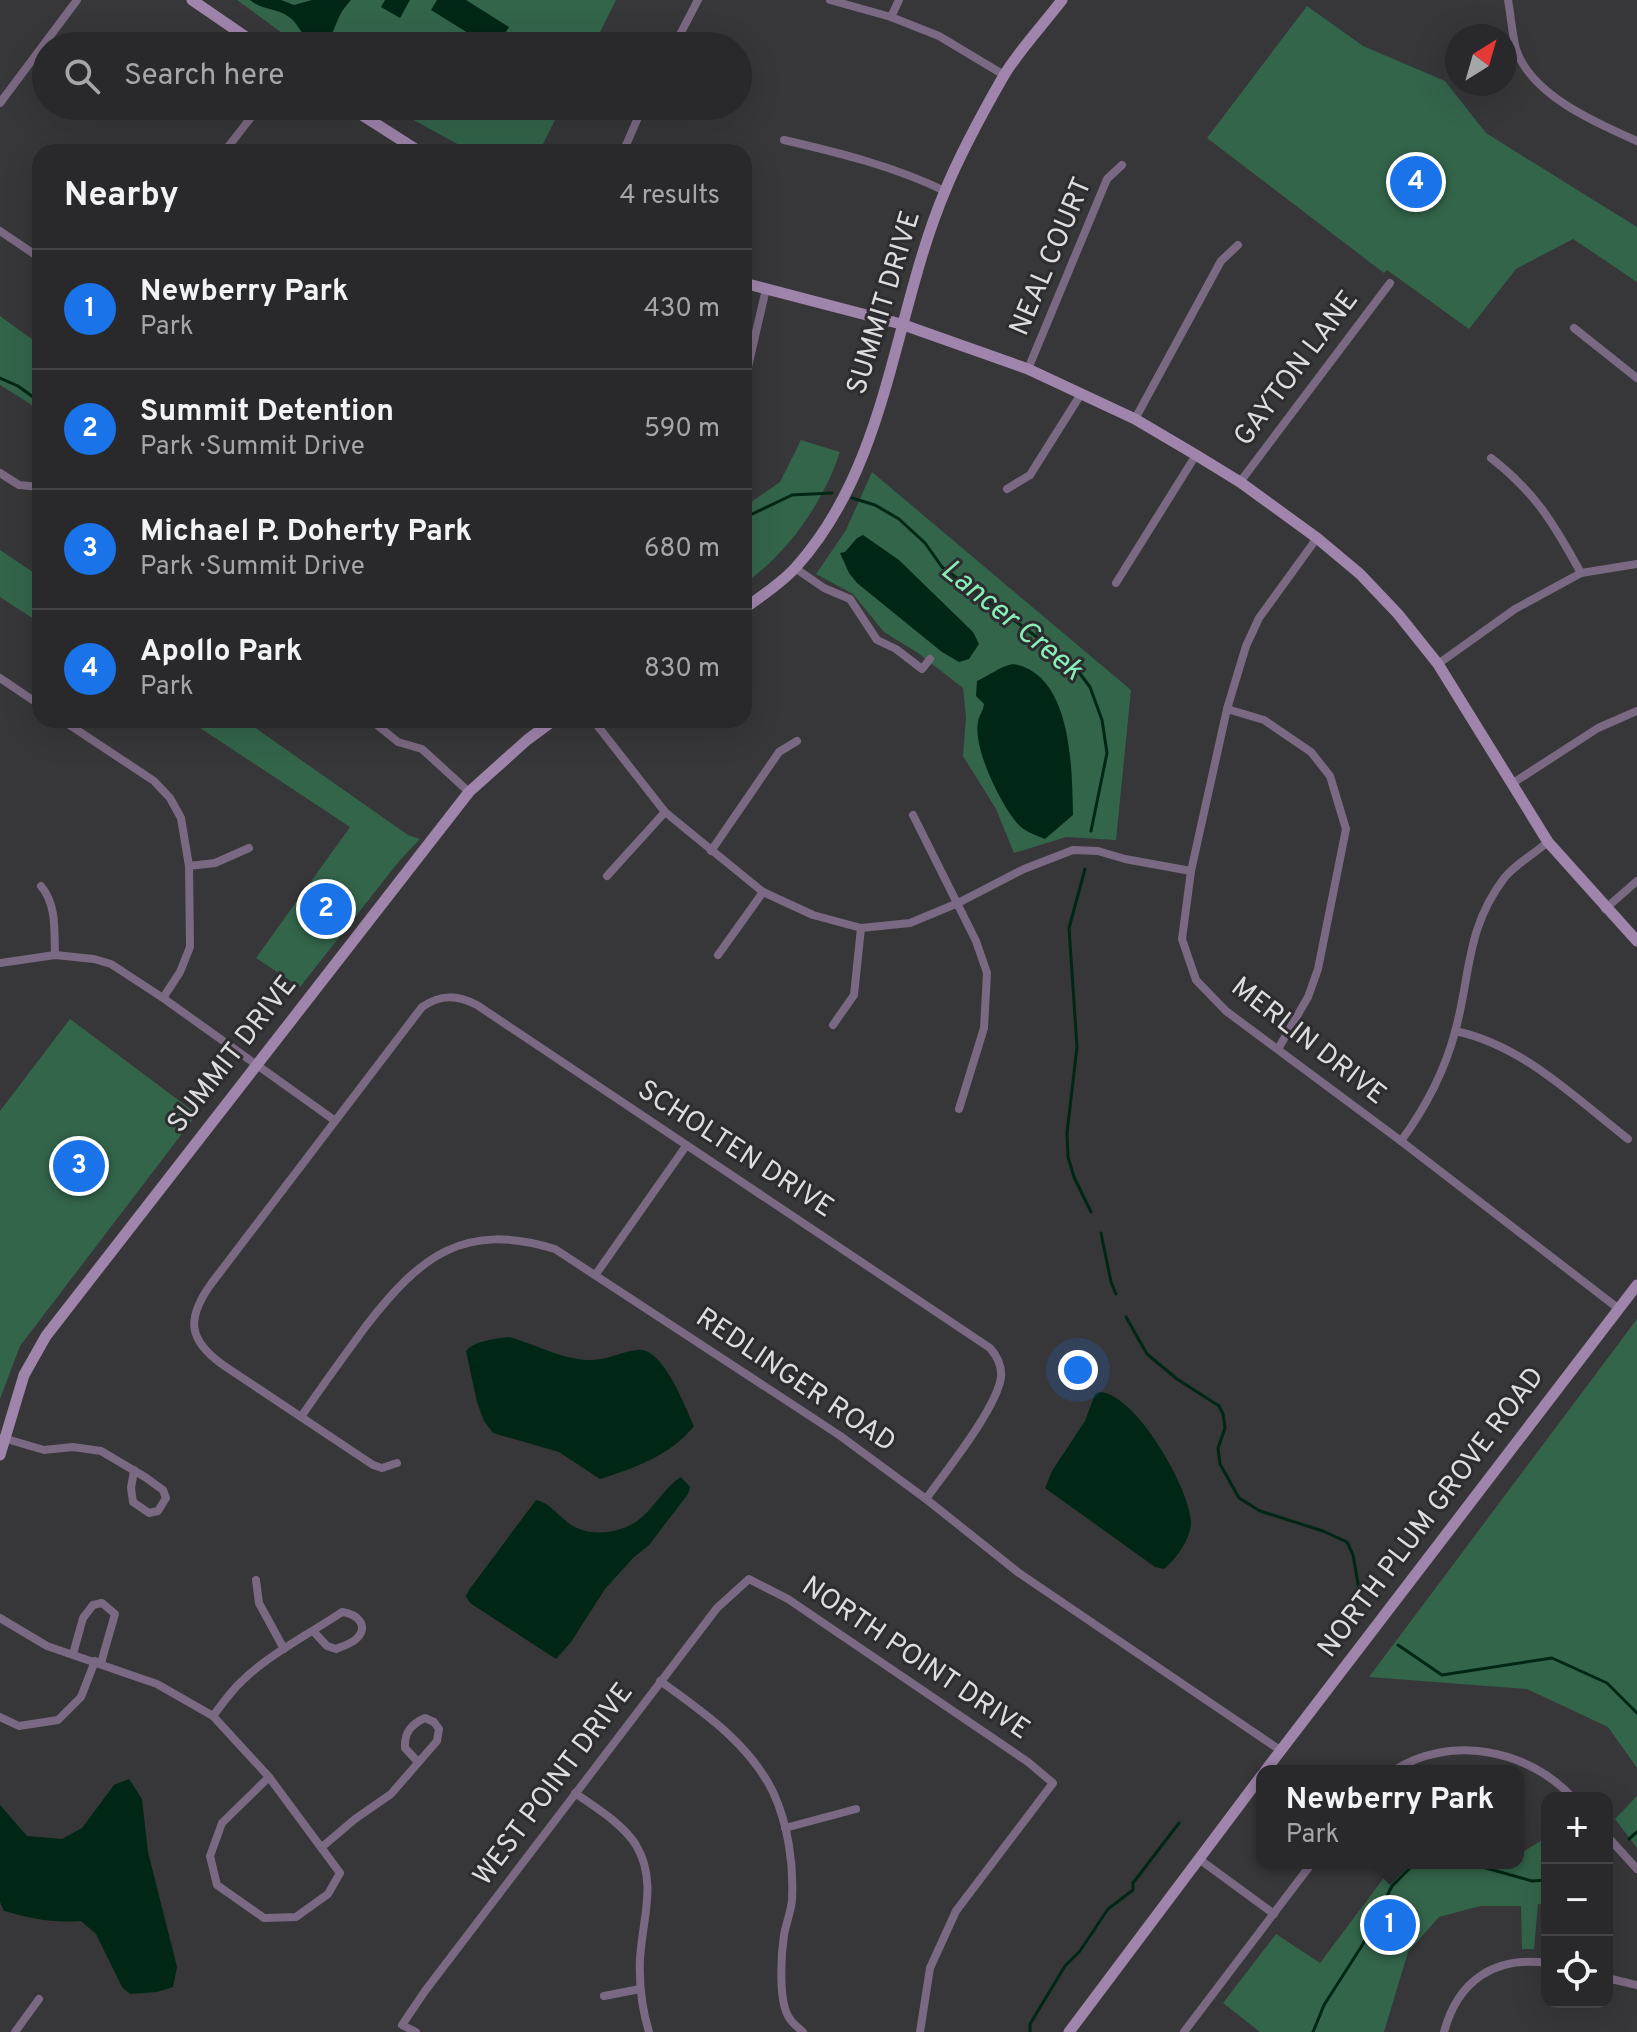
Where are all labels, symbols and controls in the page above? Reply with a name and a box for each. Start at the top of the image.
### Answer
north arrow [1445,24,1517,96]
search box [32,32,752,120]
icon: search [60,54,104,98]
text: Search here [124,58,284,95]
pin: 4 [1390,152,1442,212]
street label: NEAL COURT [1003,172,1101,342]
text: Nearby [64,175,179,218]
text: 4 results [619,180,720,213]
street label: SUMMIT DRIVE [840,207,930,399]
text: Newberry Park [140,274,349,311]
street label: GAYTON LANE [1227,284,1367,454]
text: 1 [85,293,95,326]
text: 430 m [644,293,720,326]
text: Park [140,311,194,344]
text: Summit Detention [140,394,394,431]
text: 2 [82,413,98,446]
text: 590 m [644,413,720,446]
text: Park · Summit Drive [140,431,365,464]
text: Michael P. Doherty Park [140,514,472,551]
text: 3 [82,533,98,566]
text: 680 m [644,533,720,566]
text: Park · Summit Drive [140,551,365,584]
water label: Lancer Creek [933,553,1090,690]
text: Apollo Park [140,634,302,671]
text: 4 [82,653,98,686]
text: 830 m [644,653,720,686]
text: Park [140,671,194,704]
pin: 2 [300,879,352,939]
street label: SUMMIT DRIVE [160,969,306,1141]
street label: MERLIN DRIVE [1223,970,1393,1114]
street label: SCHOLTEN DRIVE [630,1073,840,1227]
pin: 3 [53,1136,105,1196]
street label: REDLINGER ROAD [688,1301,902,1461]
your location [1058,1350,1098,1390]
street label: NORTH PLUM GROVE ROAD [1311,1360,1553,1666]
street label: NORTH POINT DRIVE [794,1569,1036,1749]
street label: WEST POINT DRIVE [466,1676,642,1894]
popup [1256,1765,1524,1869]
text: Newberry Park [1286,1782,1494,1819]
map controls [1541,1792,1613,2008]
button: + [1541,1792,1613,1864]
text: Park [1286,1819,1339,1852]
button: − [1541,1864,1613,1936]
pin: 1 [1364,1895,1416,1955]
button: locate [1541,1936,1613,2008]

